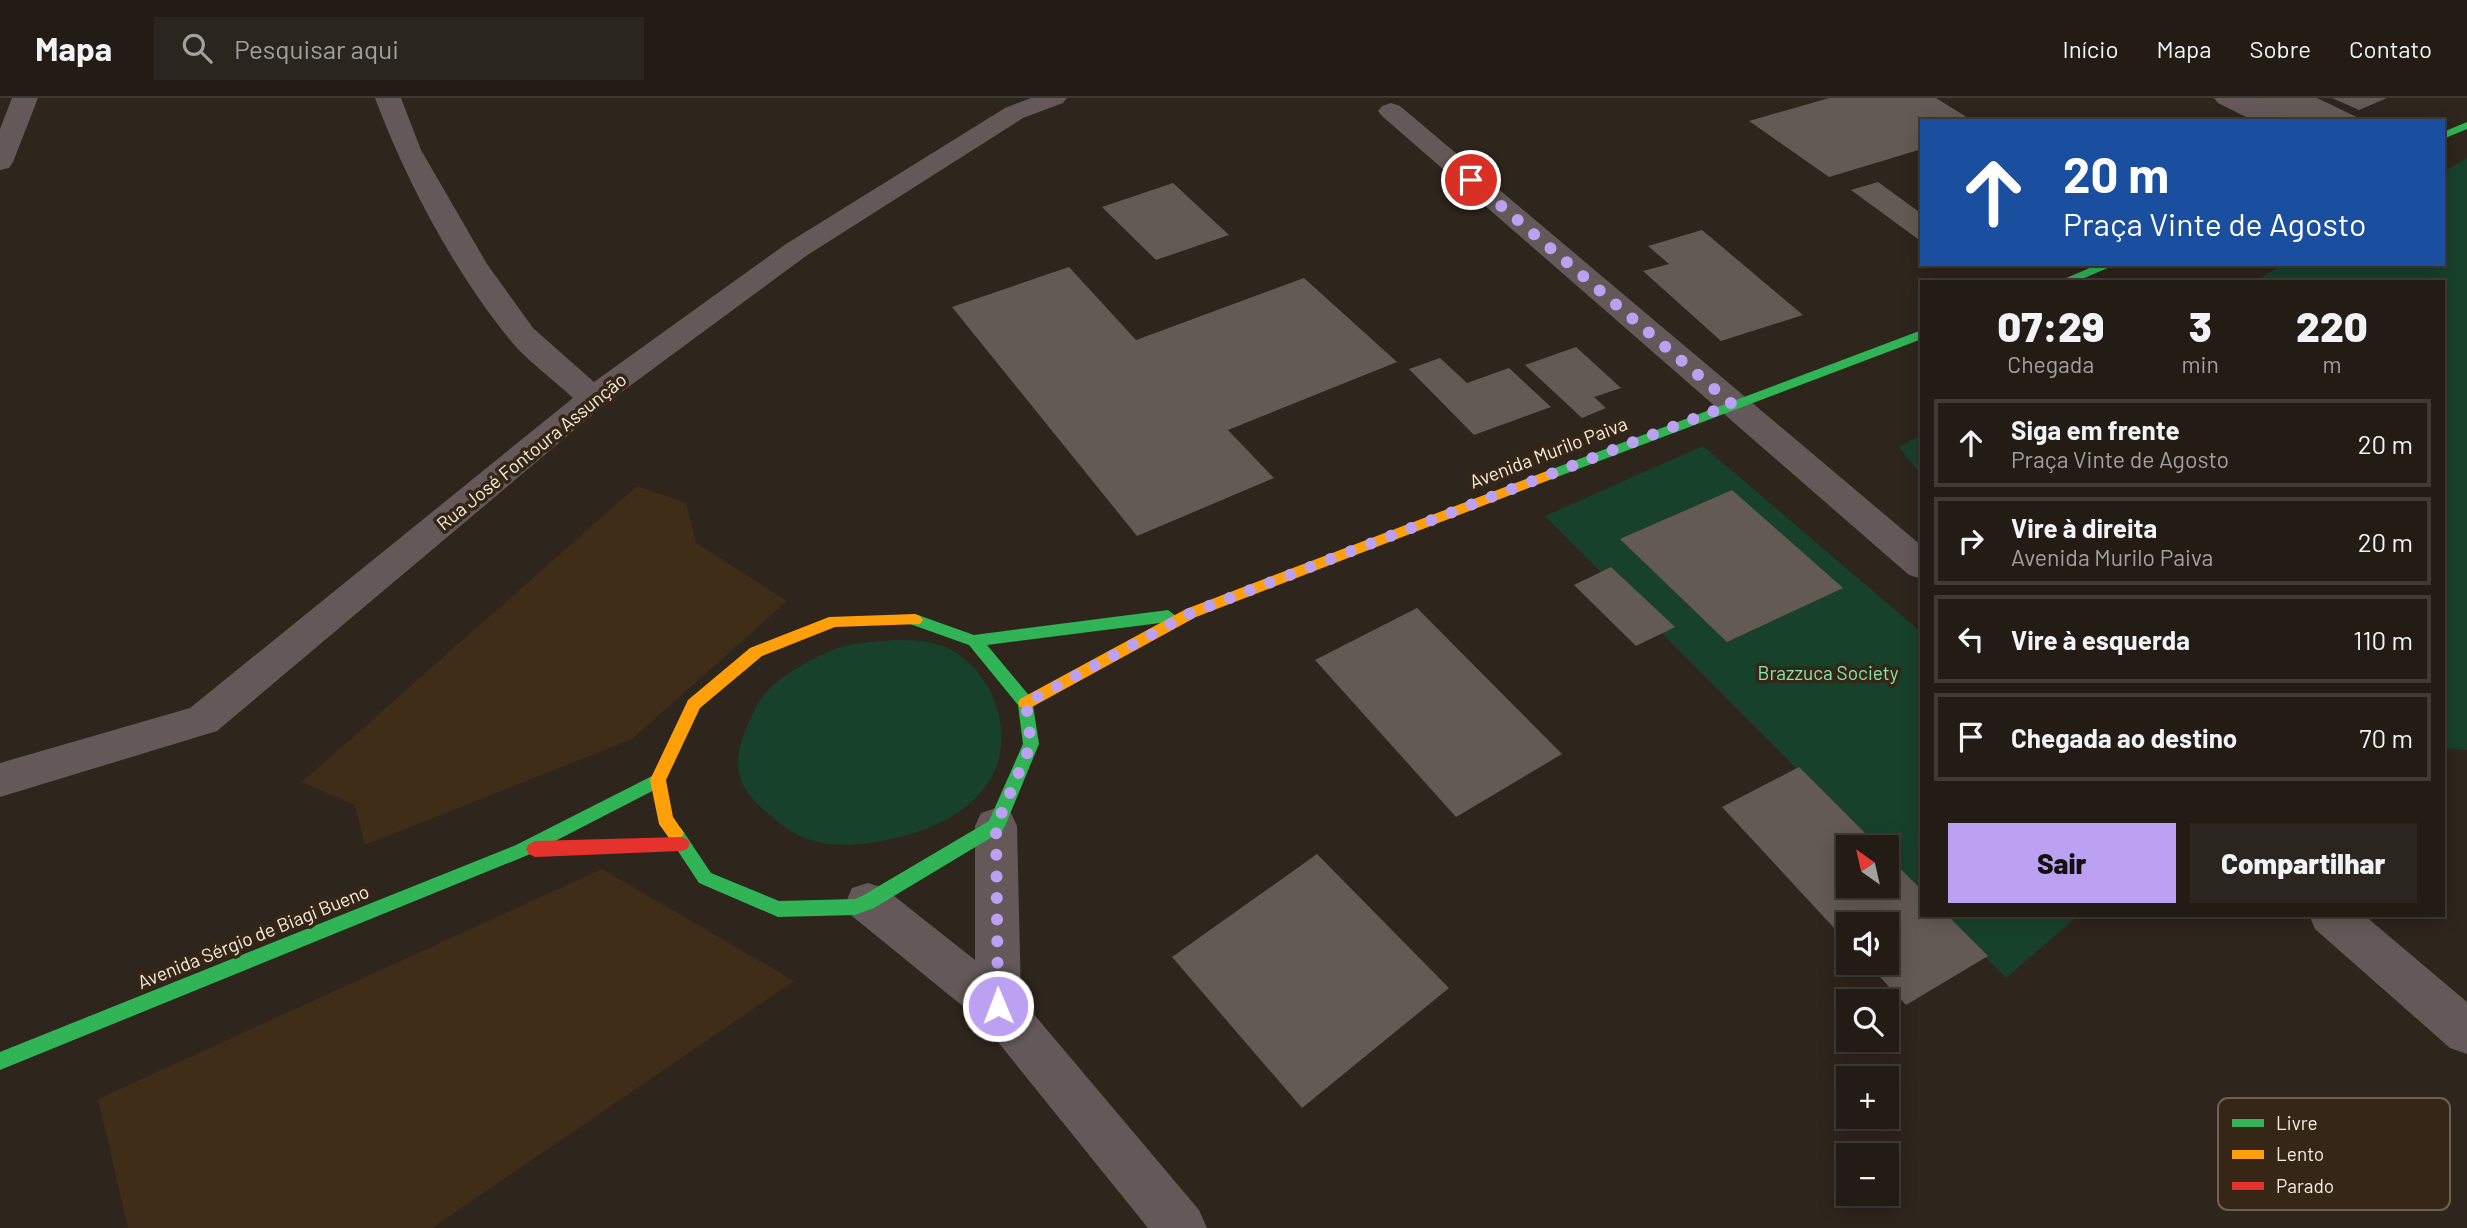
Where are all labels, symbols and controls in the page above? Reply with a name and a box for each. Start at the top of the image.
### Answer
search box [154,17,644,80]
text: Mapa [35,28,112,68]
icon: search [178,29,216,67]
text: Pesquisar aqui [234,33,399,64]
text: Início [2063,34,2119,63]
text: Mapa [2157,34,2211,63]
text: Sobre [2249,34,2311,63]
text: Contato [2349,34,2432,63]
text: 20 m [2063,144,2169,203]
icon: ahead [1948,147,2039,238]
pin [1441,150,1501,210]
icon: arrive [1452,161,1490,199]
text: Praça Vinte de Agosto [2063,204,2366,242]
text: 07:29 [1997,300,2104,350]
text: 3 [2189,300,2212,350]
text: 220 [2296,300,2368,350]
text: Chegada [2007,350,2094,378]
text: min [2182,350,2219,378]
text: m [2322,350,2341,378]
street label: Rua José Fontoura Assunção [431,367,631,535]
street label: Avenida Murilo Paiva [1466,411,1630,493]
text: Siga em frente [2011,414,2180,445]
icon: ahead [1952,424,1990,462]
text: 20 m [2358,428,2413,459]
text: Praça Vinte de Agosto [2011,445,2229,473]
text: Vire à direita [2011,512,2157,543]
icon: right [1952,522,1990,560]
text: 20 m [2358,526,2413,557]
text: Avenida Murilo Paiva [2011,543,2213,571]
icon: left [1952,620,1990,658]
text: Vire à esquerda [2011,624,2190,655]
text: 110 m [2353,624,2413,655]
park label: Brazzuca Society [1758,661,1899,684]
icon: arrive [1952,718,1990,756]
text: Chegada ao destino [2011,722,2237,753]
text: 70 m [2359,722,2413,753]
button: Sair [1948,823,2176,903]
button: Compartilhar [2190,823,2417,903]
north arrow [1836,835,1899,898]
map controls [1836,835,1899,1206]
street label: Avenida Sérgio de Biagi Bueno [134,879,372,993]
button: sound [1836,912,1899,975]
position arrow [961,969,1035,1043]
button: search [1836,989,1899,1052]
button: + [1836,1066,1899,1129]
legend [2218,1098,2450,1210]
text: Livre [2276,1111,2318,1134]
text: Lento [2276,1142,2324,1165]
button: − [1836,1143,1899,1206]
text: Parado [2276,1174,2334,1197]

